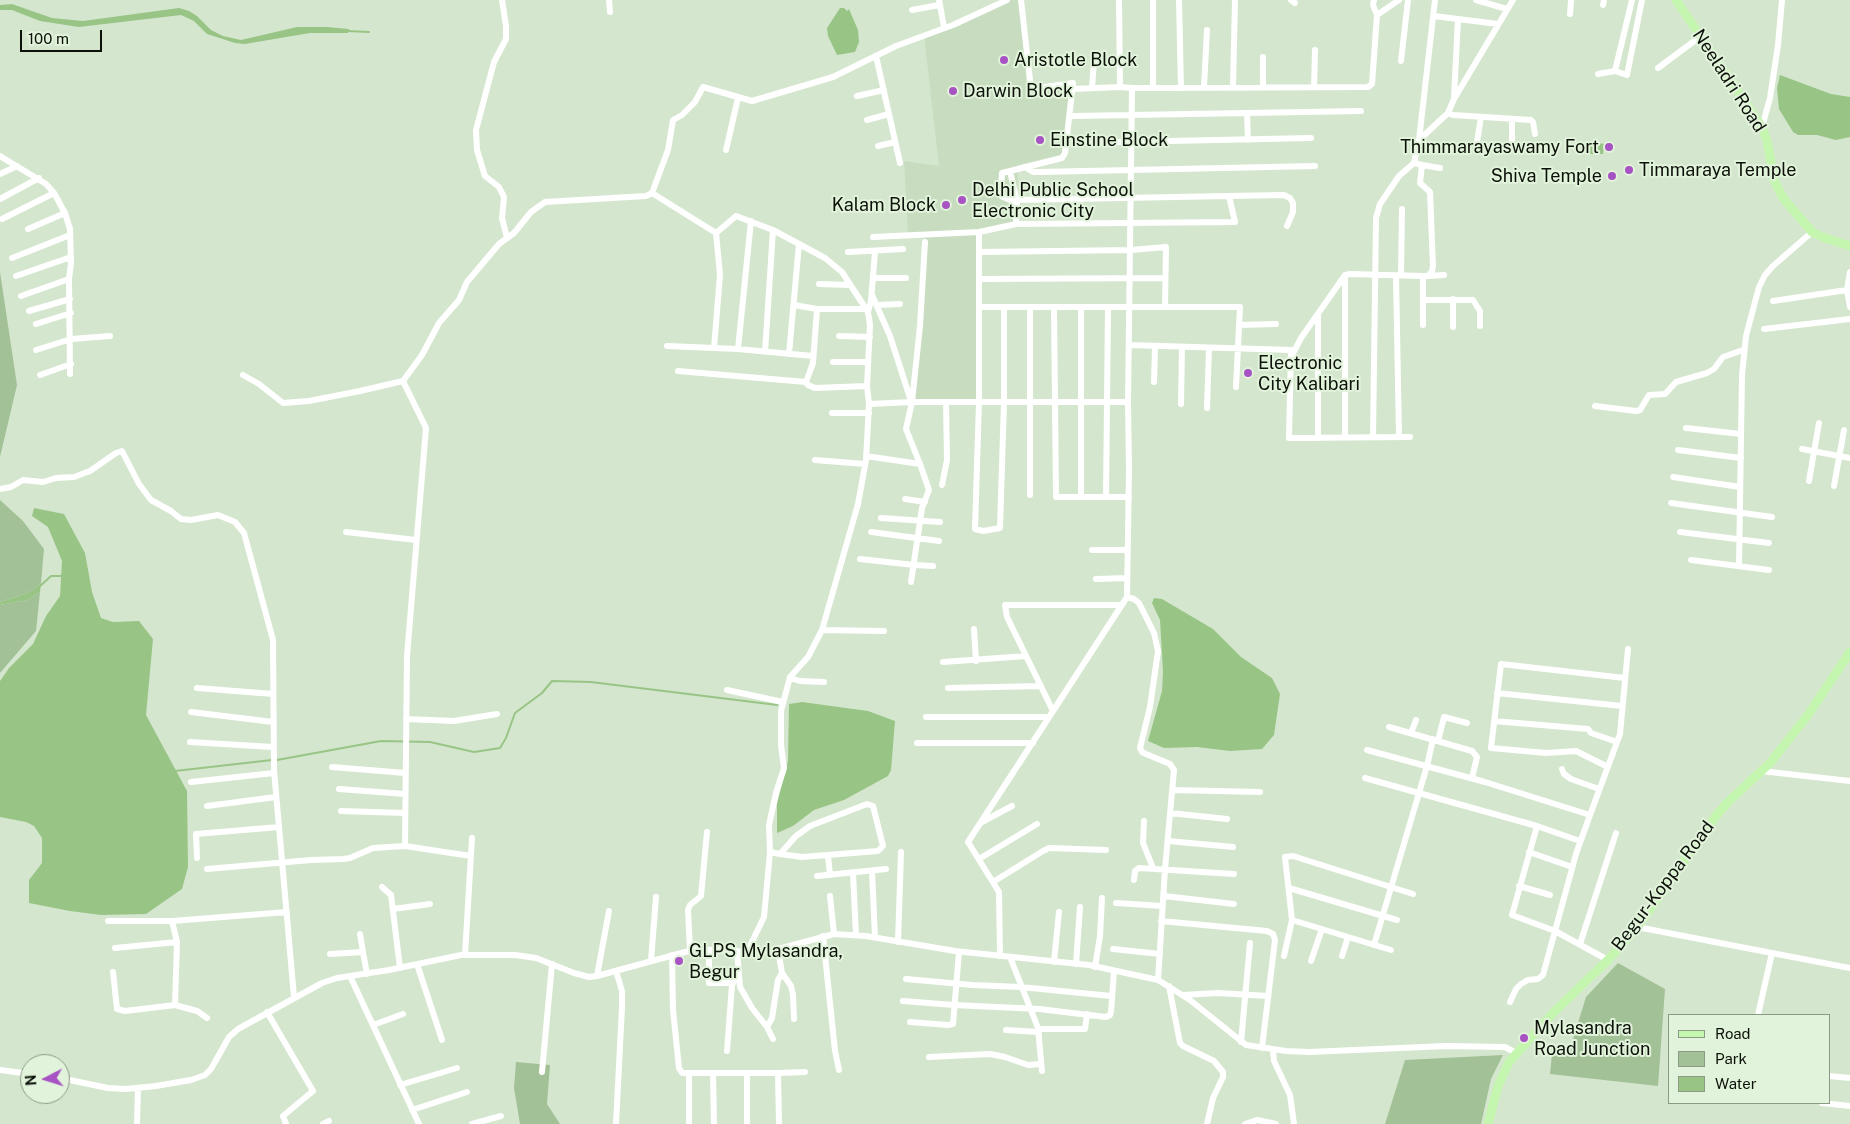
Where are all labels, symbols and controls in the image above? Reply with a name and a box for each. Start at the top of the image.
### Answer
scale bar [22,20,105,52]
street label: Neeladri Road [1688,25,1770,137]
text: 100 m [28,30,69,47]
place label: Aristotle Block [1014,49,1137,71]
marker: Aristotle Block [998,54,1010,66]
place label: Darwin Block [963,80,1073,102]
marker: Darwin Block [947,85,959,97]
place label: Einstine Block [1050,129,1168,151]
marker: Einstine Block [1034,134,1046,146]
place label: Thimmarayaswamy Fort [1400,136,1599,158]
marker: Thimmarayaswamy Fort [1603,141,1615,153]
place label: Timmaraya Temple [1639,159,1797,181]
marker: Timmaraya Temple [1623,164,1635,176]
place label: Shiva Temple [1491,165,1602,187]
marker: Shiva Temple [1606,170,1618,182]
place label: Delhi Public School Electronic City [972,179,1134,222]
place label: Kalam Block [832,194,936,216]
marker: Delhi Public School Electronic City [956,194,968,206]
marker: Kalam Block [940,199,952,211]
place label: Electronic City Kalibari [1258,352,1360,394]
marker: Electronic City Kalibari [1242,367,1254,379]
street label: Begur-Koppa Road [1607,817,1719,955]
place label: GLPS Mylasandra, Begur [689,940,843,982]
marker: GLPS Mylasandra, Begur [673,955,685,967]
legend [1668,1014,1830,1104]
place label: Mylasandra Road Junction [1534,1017,1650,1060]
text: Road [1715,1025,1751,1042]
marker: Mylasandra Road Junction [1518,1032,1530,1044]
text: Park [1715,1050,1747,1067]
north arrow [20,1054,70,1104]
text: N [23,1074,40,1086]
text: Water [1715,1075,1757,1092]

